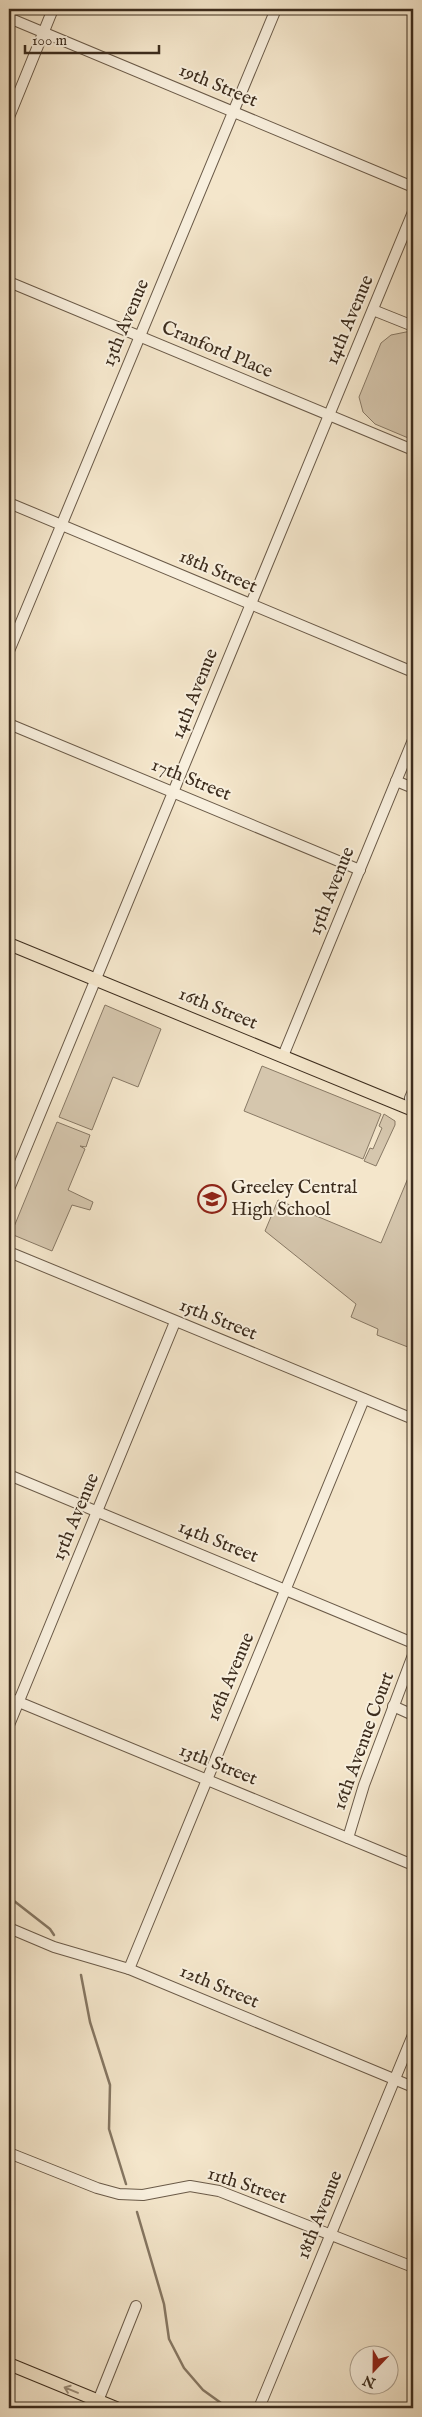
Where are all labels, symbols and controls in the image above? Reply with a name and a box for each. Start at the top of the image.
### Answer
scale bar [25,22,159,54]
text: 100 m [32,31,68,50]
street label: 19th Street [175,59,261,114]
street label: 14th Avenue [320,271,380,369]
street label: 13th Avenue [97,275,155,370]
street label: Cranford Place [158,316,276,384]
street label: 18th Street [175,545,261,599]
street label: 14th Avenue [166,645,224,743]
street label: 17th Street [148,753,235,807]
street label: 15th Avenue [303,843,361,939]
street label: 16th Street [175,982,261,1036]
place label: Greeley Central High School [231,1176,358,1222]
school or university icon: Greeley Central High School [197,1184,227,1214]
street label: 15th Street [176,1294,261,1347]
street label: 15th Avenue [47,1469,105,1564]
street label: 14th Street [174,1515,262,1569]
street label: 16th Avenue [202,1629,261,1725]
street label: 16th Avenue Court [328,1668,400,1813]
street label: 13th Street [175,1738,261,1792]
street label: 12th Street [176,1960,263,2015]
street label: 11th Street [204,2162,290,2210]
street label: 18th Avenue [291,2167,349,2263]
north arrow [350,2344,400,2394]
text: N [361,2371,379,2392]
one-way arrow [64,2384,79,2394]

